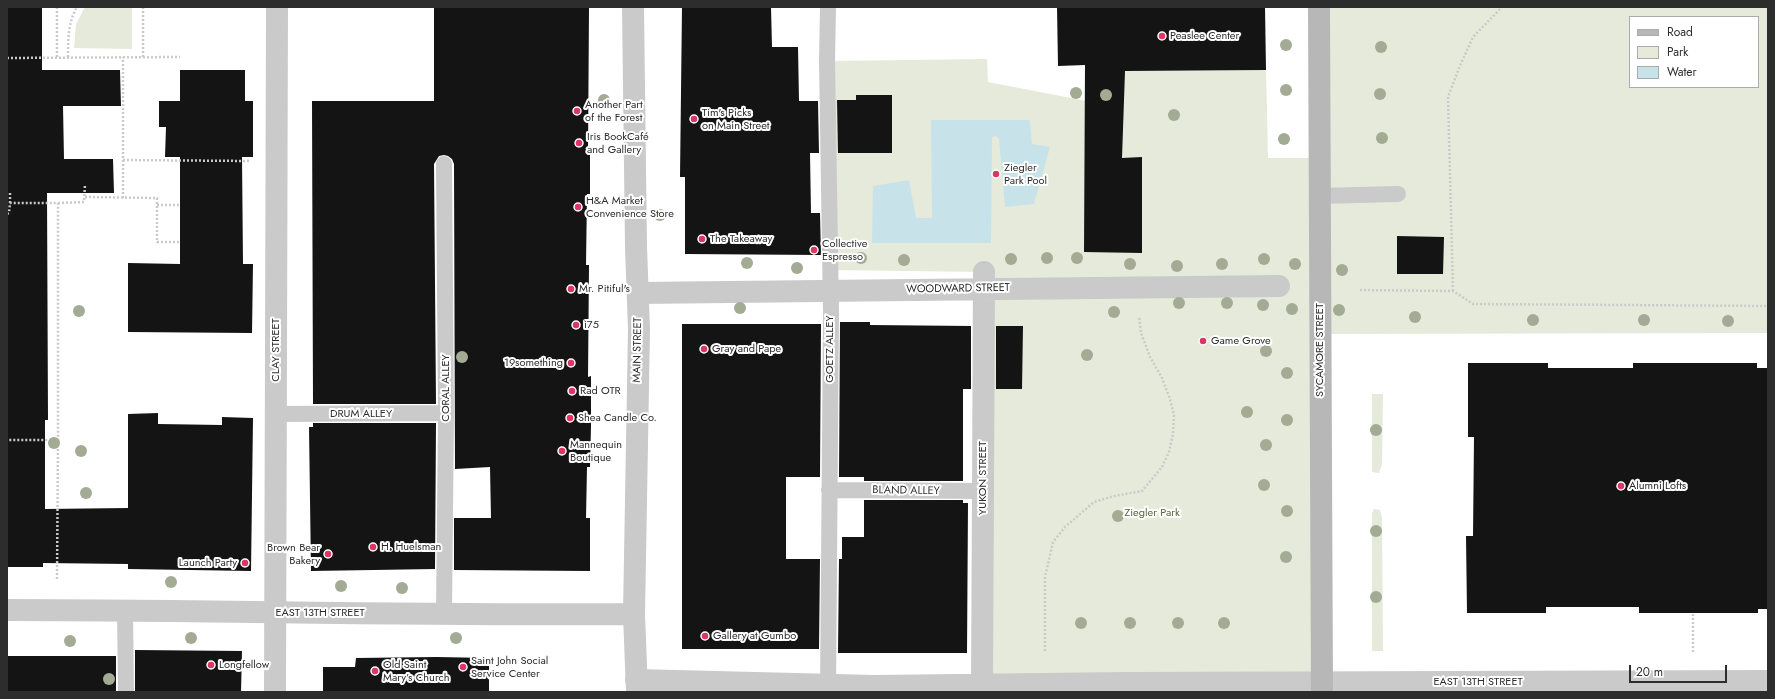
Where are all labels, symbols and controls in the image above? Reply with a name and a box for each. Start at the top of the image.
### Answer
legend [1629,16,1759,88]
text: Road [1667,23,1693,41]
place label: Peaslee Center [1170,29,1239,43]
marker: Peaslee Center [1157,31,1167,41]
text: Park [1667,43,1688,61]
text: Water [1667,63,1697,81]
place label: Another Part of the Forest [585,98,643,124]
marker: Another Part of the Forest [572,106,582,116]
place label: Tim's Picks on Main Street [702,106,769,132]
marker: Tim's Picks on Main Street [689,114,699,124]
place label: Iris BookCafé and Gallery [587,130,649,156]
marker: Iris BookCafé and Gallery [574,138,584,148]
place label: Ziegler Park Pool [1004,161,1047,187]
marker: Ziegler Park Pool [991,169,1001,179]
place label: H&A Market Convenience Store [586,194,674,220]
marker: H&A Market Convenience Store [573,202,583,212]
place label: The Takeaway [710,232,772,246]
marker: The Takeaway [697,234,707,244]
place label: Collective Espresso [822,237,867,263]
marker: Collective Espresso [809,245,819,255]
street label: WOODWARD STREET [906,281,1010,297]
place label: Mr. Pitiful's [579,282,630,296]
marker: Mr. Pitiful's [566,284,576,294]
street label: SYCAMORE STREET [1313,303,1327,397]
street label: GOETZ ALLEY [823,315,837,383]
street label: MAIN STREET [631,317,645,383]
street label: CLAY STREET [269,318,283,382]
place label: i75 [584,318,599,332]
marker: i75 [571,320,581,330]
place label: Game Grove [1211,334,1271,348]
marker: Game Grove [1198,336,1208,346]
place label: Gray and Pape [712,342,781,356]
marker: Gray and Pape [699,344,709,354]
street label: CORAL ALLEY [439,354,453,422]
place label: 19something [504,356,563,370]
marker: 19something [566,358,576,368]
place label: Rad OTR [580,384,621,398]
marker: Rad OTR [567,386,577,396]
street label: DRUM ALLEY [330,407,392,421]
place label: Shea Candle Co. [578,411,657,425]
marker: Shea Candle Co. [565,413,575,423]
place label: Mannequin Boutique [570,438,622,464]
street label: YUKON STREET [976,441,990,515]
marker: Mannequin Boutique [557,446,567,456]
place label: Alumni Lofts [1629,479,1686,493]
marker: Alumni Lofts [1616,481,1626,491]
street label: BLAND ALLEY [872,484,940,498]
park label: Ziegler Park [1124,506,1180,520]
place label: H. Huelsman [381,540,441,554]
place label: Brown Bear Bakery [267,541,320,567]
marker: H. Huelsman [368,542,378,552]
marker: Brown Bear Bakery [323,549,333,559]
place label: Launch Party [179,556,237,570]
marker: Launch Party [240,558,250,568]
street label: EAST 13TH STREET [275,606,365,620]
place label: Gallery at Gumbo [713,629,796,643]
marker: Gallery at Gumbo [700,631,710,641]
place label: Saint John Social Service Center [471,654,548,680]
scale bar [1631,657,1729,683]
place label: Longfellow [219,658,269,672]
place label: Old Saint Mary’s Church [383,658,450,684]
marker: Longfellow [206,660,216,670]
marker: Saint John Social Service Center [458,662,468,672]
text: 20 m [1636,663,1663,681]
marker: Old Saint Mary’s Church [370,666,380,676]
street label: EAST 13TH STREET [1433,675,1523,689]

